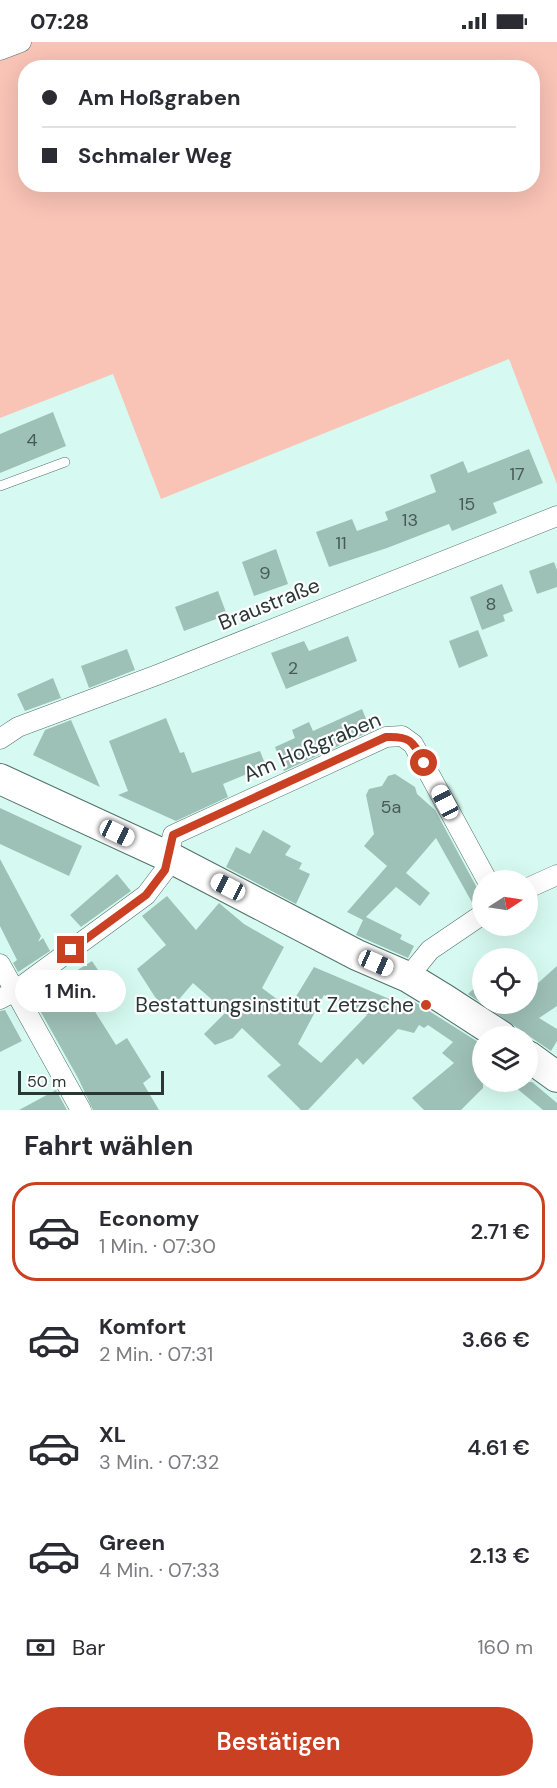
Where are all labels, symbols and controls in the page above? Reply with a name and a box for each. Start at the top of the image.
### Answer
text: 07:28 [30,7,89,36]
text: Am Hoßgraben [78,83,240,112]
text: Schmaler Weg [78,141,232,170]
house number: 4 [27,428,38,452]
house number: 17 [509,462,525,486]
house number: 15 [459,492,475,516]
house number: 13 [402,508,418,532]
house number: 11 [335,531,347,555]
house number: 9 [259,561,271,585]
street label: Braustraße [214,571,324,637]
house number: 8 [486,592,496,616]
house number: 2 [288,656,298,680]
street label: Am Hoßgraben [239,705,385,789]
route start [410,749,437,776]
car [429,782,461,822]
house number: 5a [381,795,401,819]
car [97,817,137,849]
north arrow [472,870,538,936]
map controls [472,870,538,1092]
car [208,871,248,903]
route end [57,936,84,963]
car [356,947,396,979]
button: locate [472,948,538,1014]
callout: 1 Min. [16,971,127,1013]
text: 1 Min. [45,978,96,1004]
place label: Bestattungsinstitut Zetzsche [135,991,414,1019]
marker: Bestattungsinstitut Zetzsche [419,998,433,1012]
button: layers [472,1026,538,1092]
scale bar [18,1068,164,1096]
text: 50 m [27,1071,66,1092]
text: Fahrt wählen [24,1128,194,1163]
text: Economy [99,1204,199,1233]
icon: car [27,1205,81,1259]
text: 2.71 € [470,1217,530,1246]
text: 1 Min. · 07:30 [99,1233,216,1259]
text: Komfort [99,1312,186,1341]
icon: car [27,1313,81,1367]
text: 3.66 € [462,1325,530,1354]
text: 2 Min. · 07:31 [99,1341,213,1367]
text: XL [99,1420,126,1449]
icon: car [27,1421,81,1475]
text: 4.61 € [467,1433,530,1462]
text: 3 Min. · 07:32 [99,1449,219,1475]
text: Green [99,1528,165,1557]
icon: car [27,1529,81,1583]
text: 2.13 € [469,1541,530,1570]
text: 4 Min. · 07:33 [99,1557,220,1583]
icon: cash [24,1631,57,1664]
text: Bar [72,1633,105,1662]
text: 160 m [477,1634,533,1660]
button: Bestätigen [24,1707,533,1776]

